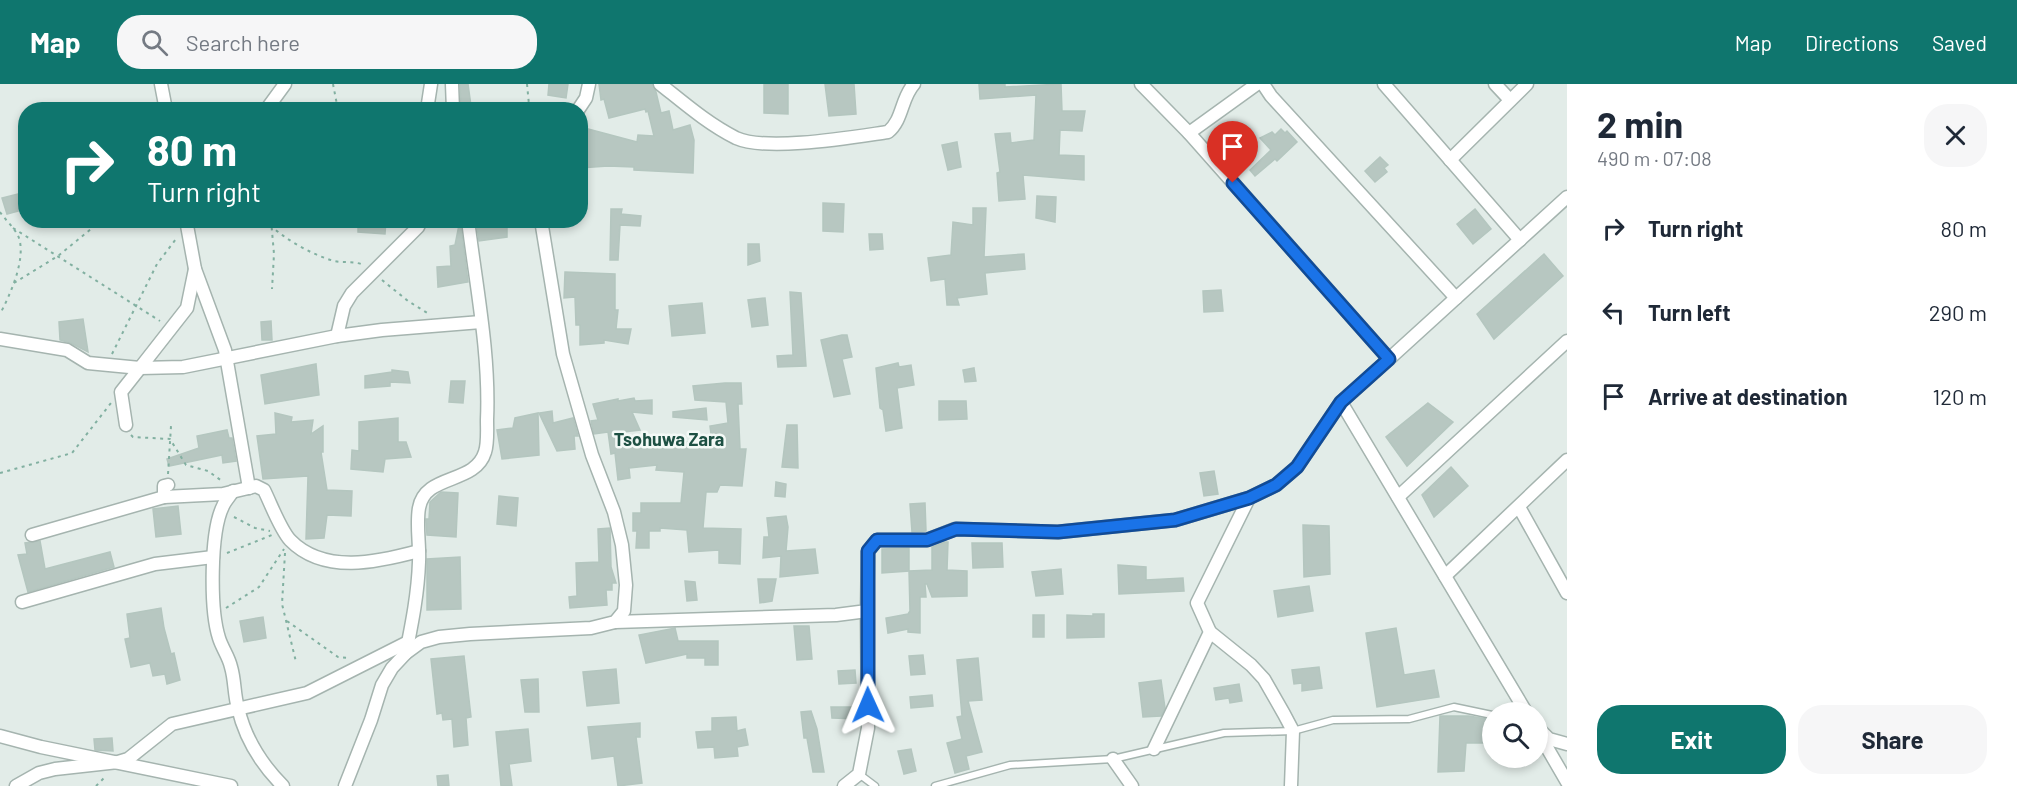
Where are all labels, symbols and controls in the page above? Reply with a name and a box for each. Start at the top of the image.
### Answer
search box [117,15,537,69]
text: Map [30,25,81,59]
icon: search [138,26,171,59]
text: Search here [186,29,300,55]
text: Map [1735,30,1772,55]
text: Directions [1805,30,1899,55]
text: Saved [1932,30,1987,55]
text: 2 min [1597,102,1683,145]
button: close [1924,104,1987,167]
pin [1207,121,1258,183]
text: 80 m [147,124,237,174]
icon: right [48,126,126,204]
icon: arrive [1216,130,1249,163]
text: 490 m · 07:08 [1597,146,1712,170]
text: Turn right [147,175,261,207]
icon: right [1597,212,1630,245]
text: Turn right [1648,215,1743,241]
text: 80 m [1941,215,1987,241]
icon: left [1597,296,1630,329]
text: Turn left [1648,299,1731,325]
text: 290 m [1929,299,1987,325]
icon: arrive [1597,380,1630,413]
text: Arrive at destination [1648,383,1847,409]
text: 120 m [1932,383,1987,409]
district label: Tsohuwa Zara [614,428,724,450]
position arrow [836,673,900,737]
map controls [1482,702,1548,768]
button: search [1482,702,1548,768]
button: Exit [1597,705,1786,774]
button: Share [1798,705,1987,774]

